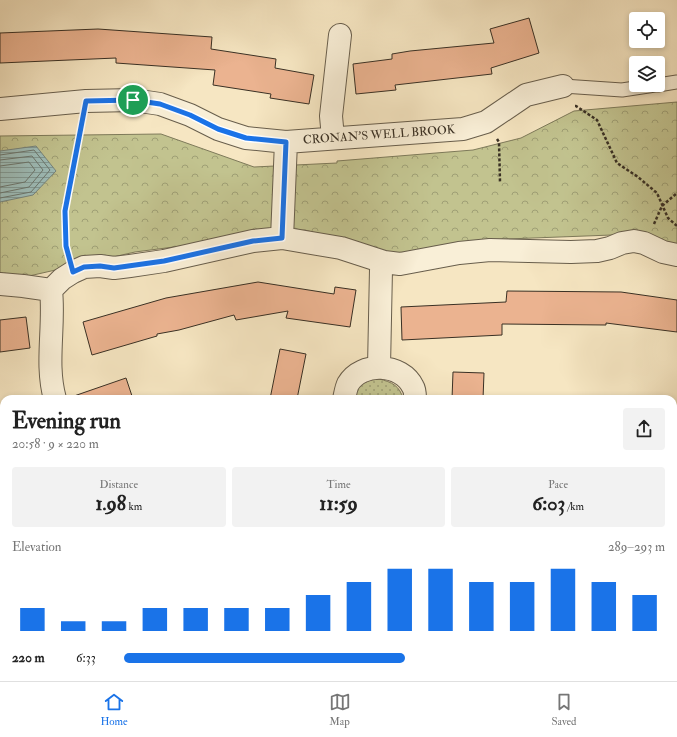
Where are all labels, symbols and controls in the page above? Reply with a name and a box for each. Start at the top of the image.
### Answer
map controls [629,12,665,92]
button: locate [629,12,665,48]
button: layers [629,56,665,92]
pin [116,83,150,117]
icon: arrive [122,89,144,111]
street label: CRONAN'S WELL BROOK [302,122,456,148]
text: Evening run [12,407,121,435]
button: share [623,408,665,450]
text: 20:58 · 9 × 220 m [12,436,99,452]
text: Distance [100,478,138,491]
text: Time [326,478,351,491]
text: Pace [548,478,568,491]
text: 1.98 [95,491,126,516]
text: 11:59 [319,491,358,516]
text: 6:03 [532,491,565,516]
text: km [126,500,142,513]
text: /km [565,500,584,513]
text: Elevation [12,539,62,555]
text: 289–293 m [608,539,665,555]
text: 220 m [12,650,45,666]
text: 6:33 [76,650,96,666]
tab: Home [100,691,128,728]
tab: Map [329,691,351,728]
tab: Saved [551,691,577,728]

